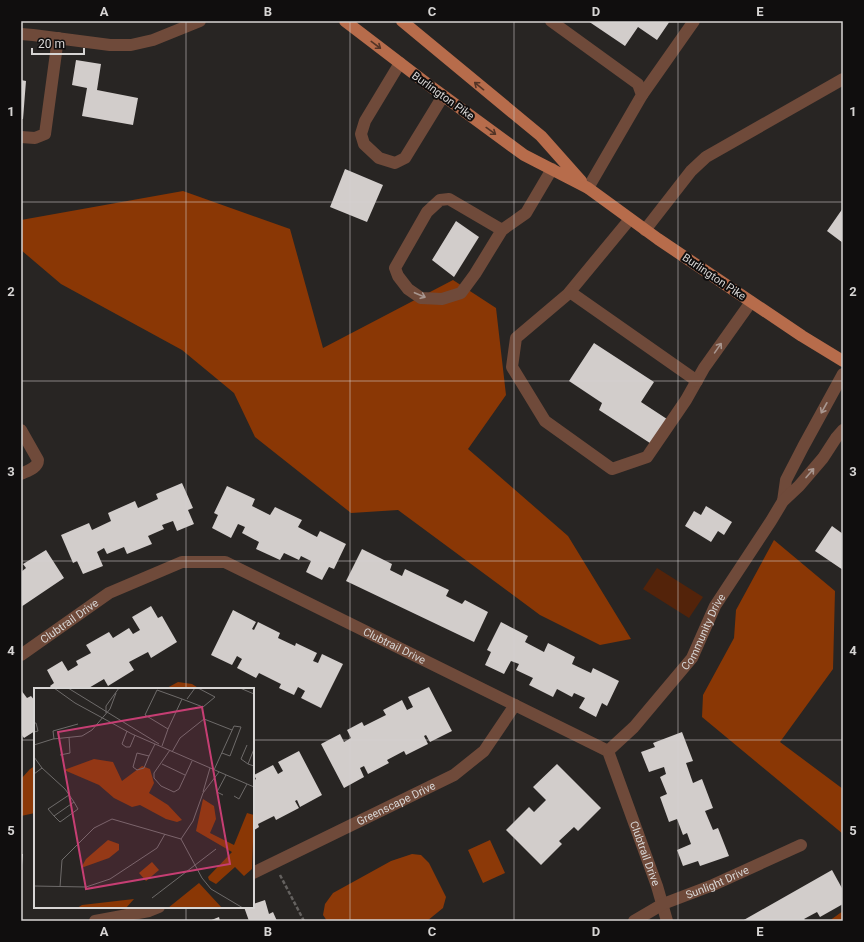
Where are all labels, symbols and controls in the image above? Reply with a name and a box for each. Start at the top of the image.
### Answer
text: A [100,4,109,19]
text: B [264,4,272,19]
text: C [428,4,437,19]
text: D [592,4,600,19]
text: E [756,4,764,19]
scale bar [32,30,84,56]
text: 20 m [38,37,65,51]
one-way arrow [370,40,381,49]
street label: Burlington Pike [409,69,477,123]
one-way arrow [473,81,484,90]
text: 1 [7,104,15,119]
text: 1 [849,104,857,119]
one-way arrow [485,127,496,135]
street label: Burlington Pike [680,251,748,303]
text: 2 [7,284,15,299]
text: 2 [849,284,857,299]
one-way arrow [414,292,426,300]
one-way arrow [714,343,722,354]
one-way arrow [820,402,828,414]
text: 3 [7,464,15,479]
text: 3 [849,464,857,479]
one-way arrow [806,468,815,478]
street label: Community Drive [678,591,728,673]
street label: Clubtrail Drive [38,596,101,646]
street label: Clubtrail Drive [361,625,428,667]
text: 4 [7,643,15,658]
text: 4 [849,643,857,658]
inset map [34,688,254,908]
street label: Greenscape Drive [354,779,437,828]
street label: Clubtrail Drive [627,819,663,888]
text: 5 [7,823,15,838]
text: 5 [849,823,857,838]
street label: Sunlight Drive [684,863,751,901]
text: A [100,924,109,939]
text: B [264,924,272,939]
text: C [428,924,437,939]
text: D [592,924,600,939]
text: E [756,924,764,939]

